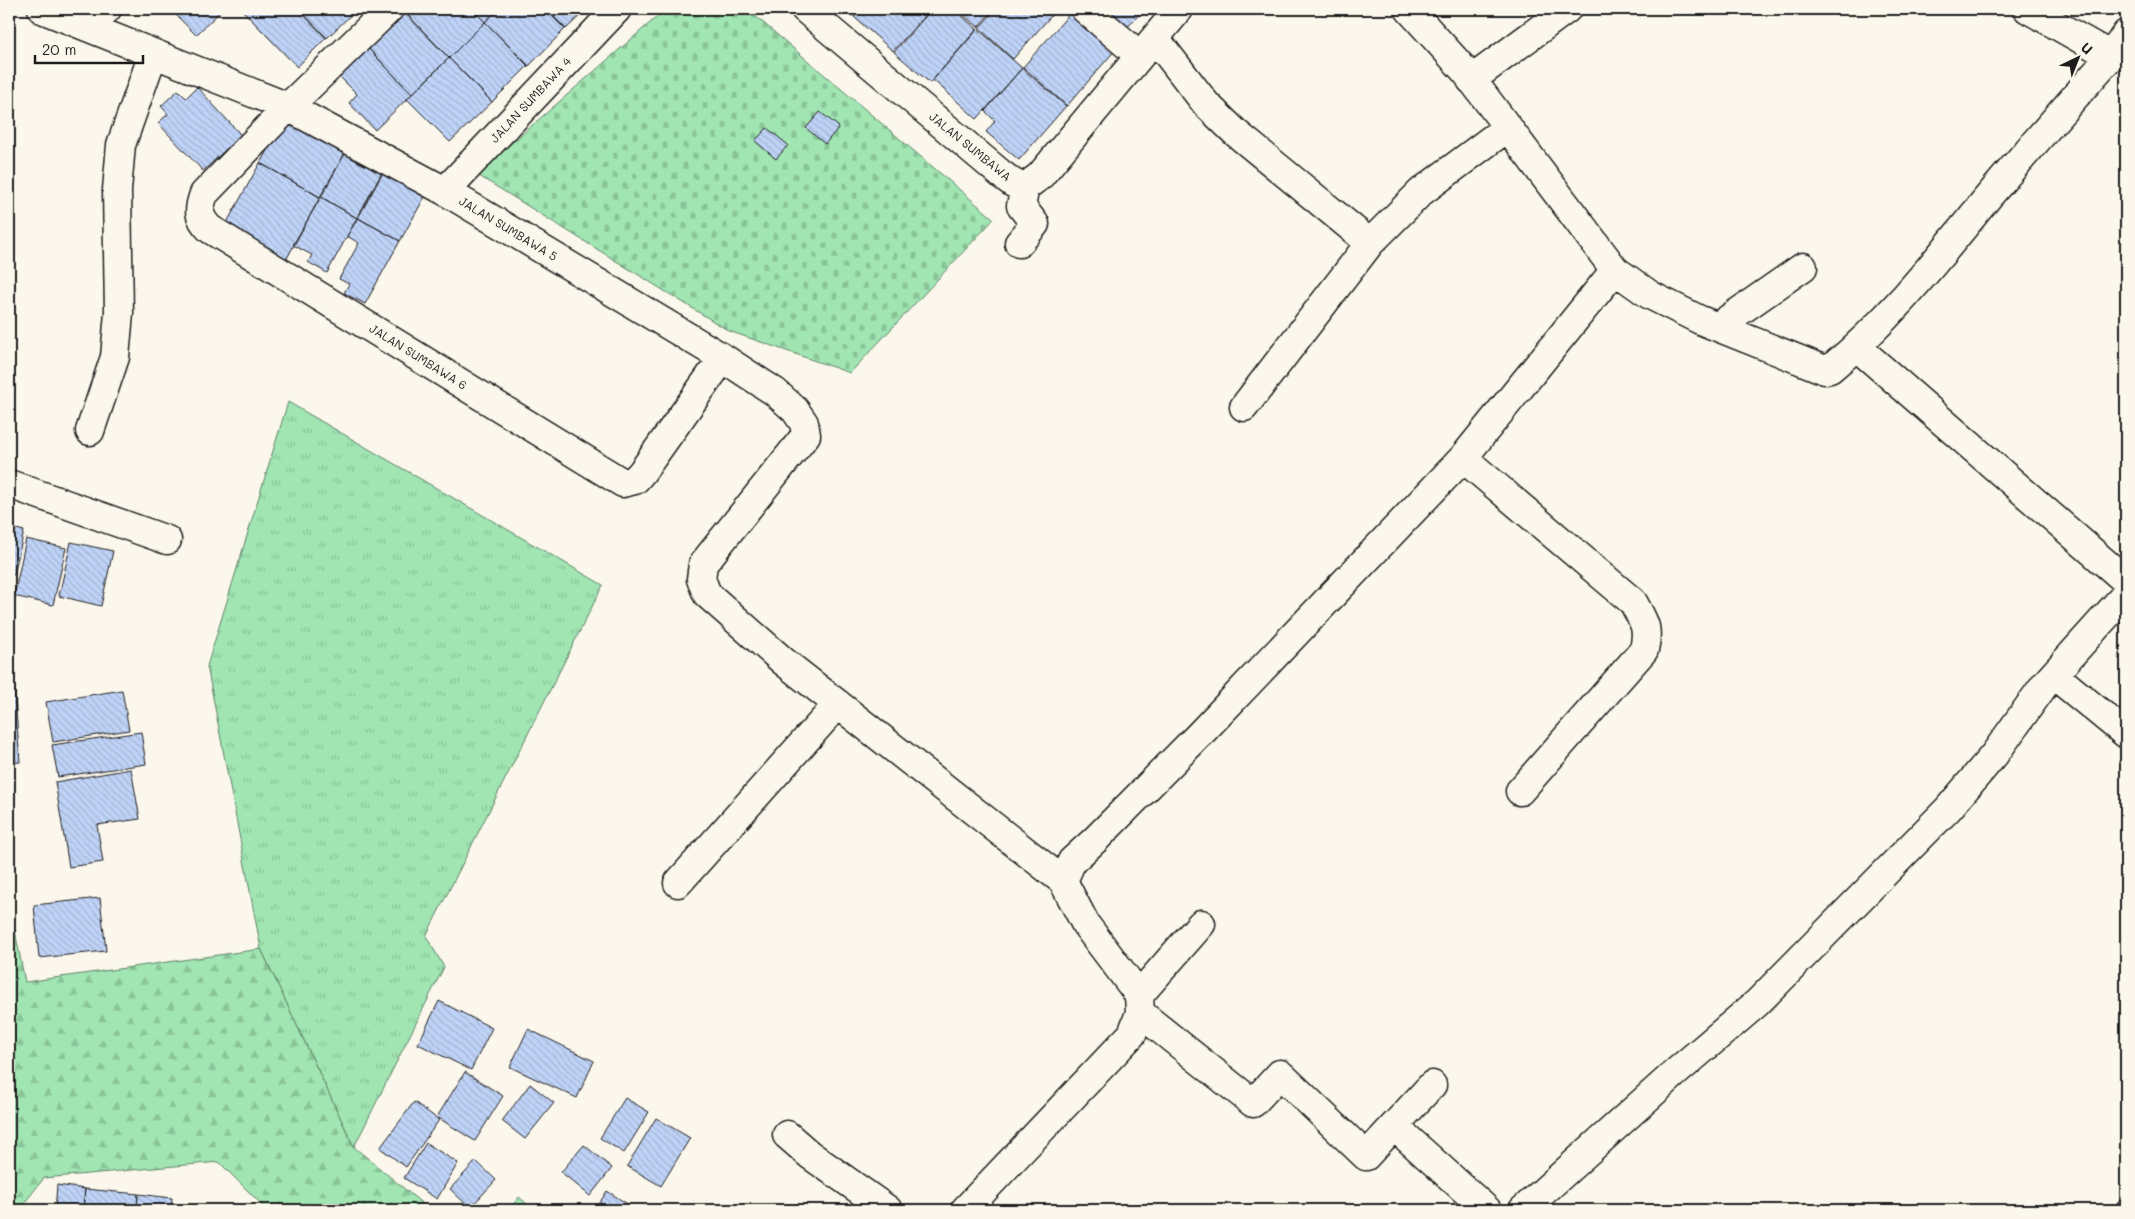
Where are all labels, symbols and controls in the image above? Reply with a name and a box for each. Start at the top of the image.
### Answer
scale bar [35,32,142,64]
north arrow [2052,32,2102,82]
text: U [2077,38,2097,58]
text: 20 m [42,39,76,59]
street label: JALAN SUMBAWA 4 [486,53,574,146]
street label: JALAN SUMBAWA [926,108,1015,184]
street label: JALAN SUMBAWA 5 [456,192,561,264]
street label: JALAN SUMBAWA 6 [367,320,470,393]

